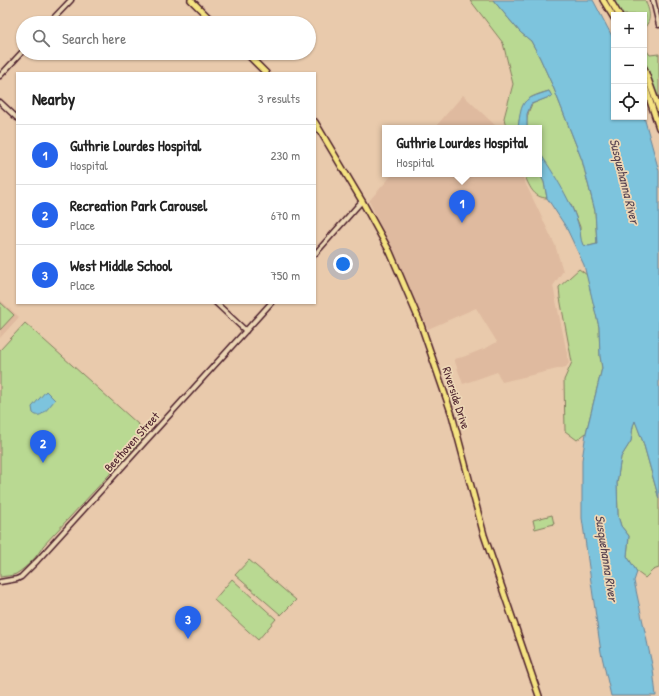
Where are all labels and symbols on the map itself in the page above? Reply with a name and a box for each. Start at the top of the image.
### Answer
water label: Susquehanna River [605,137,645,228]
pin: 1 [449,190,475,223]
your location [333,254,353,274]
street label: Riverside Drive [438,365,475,431]
street label: Beethoven Street [100,407,164,475]
pin: 2 [30,430,56,463]
water label: Susquehanna River [590,514,623,605]
pin: 3 [175,606,201,639]

